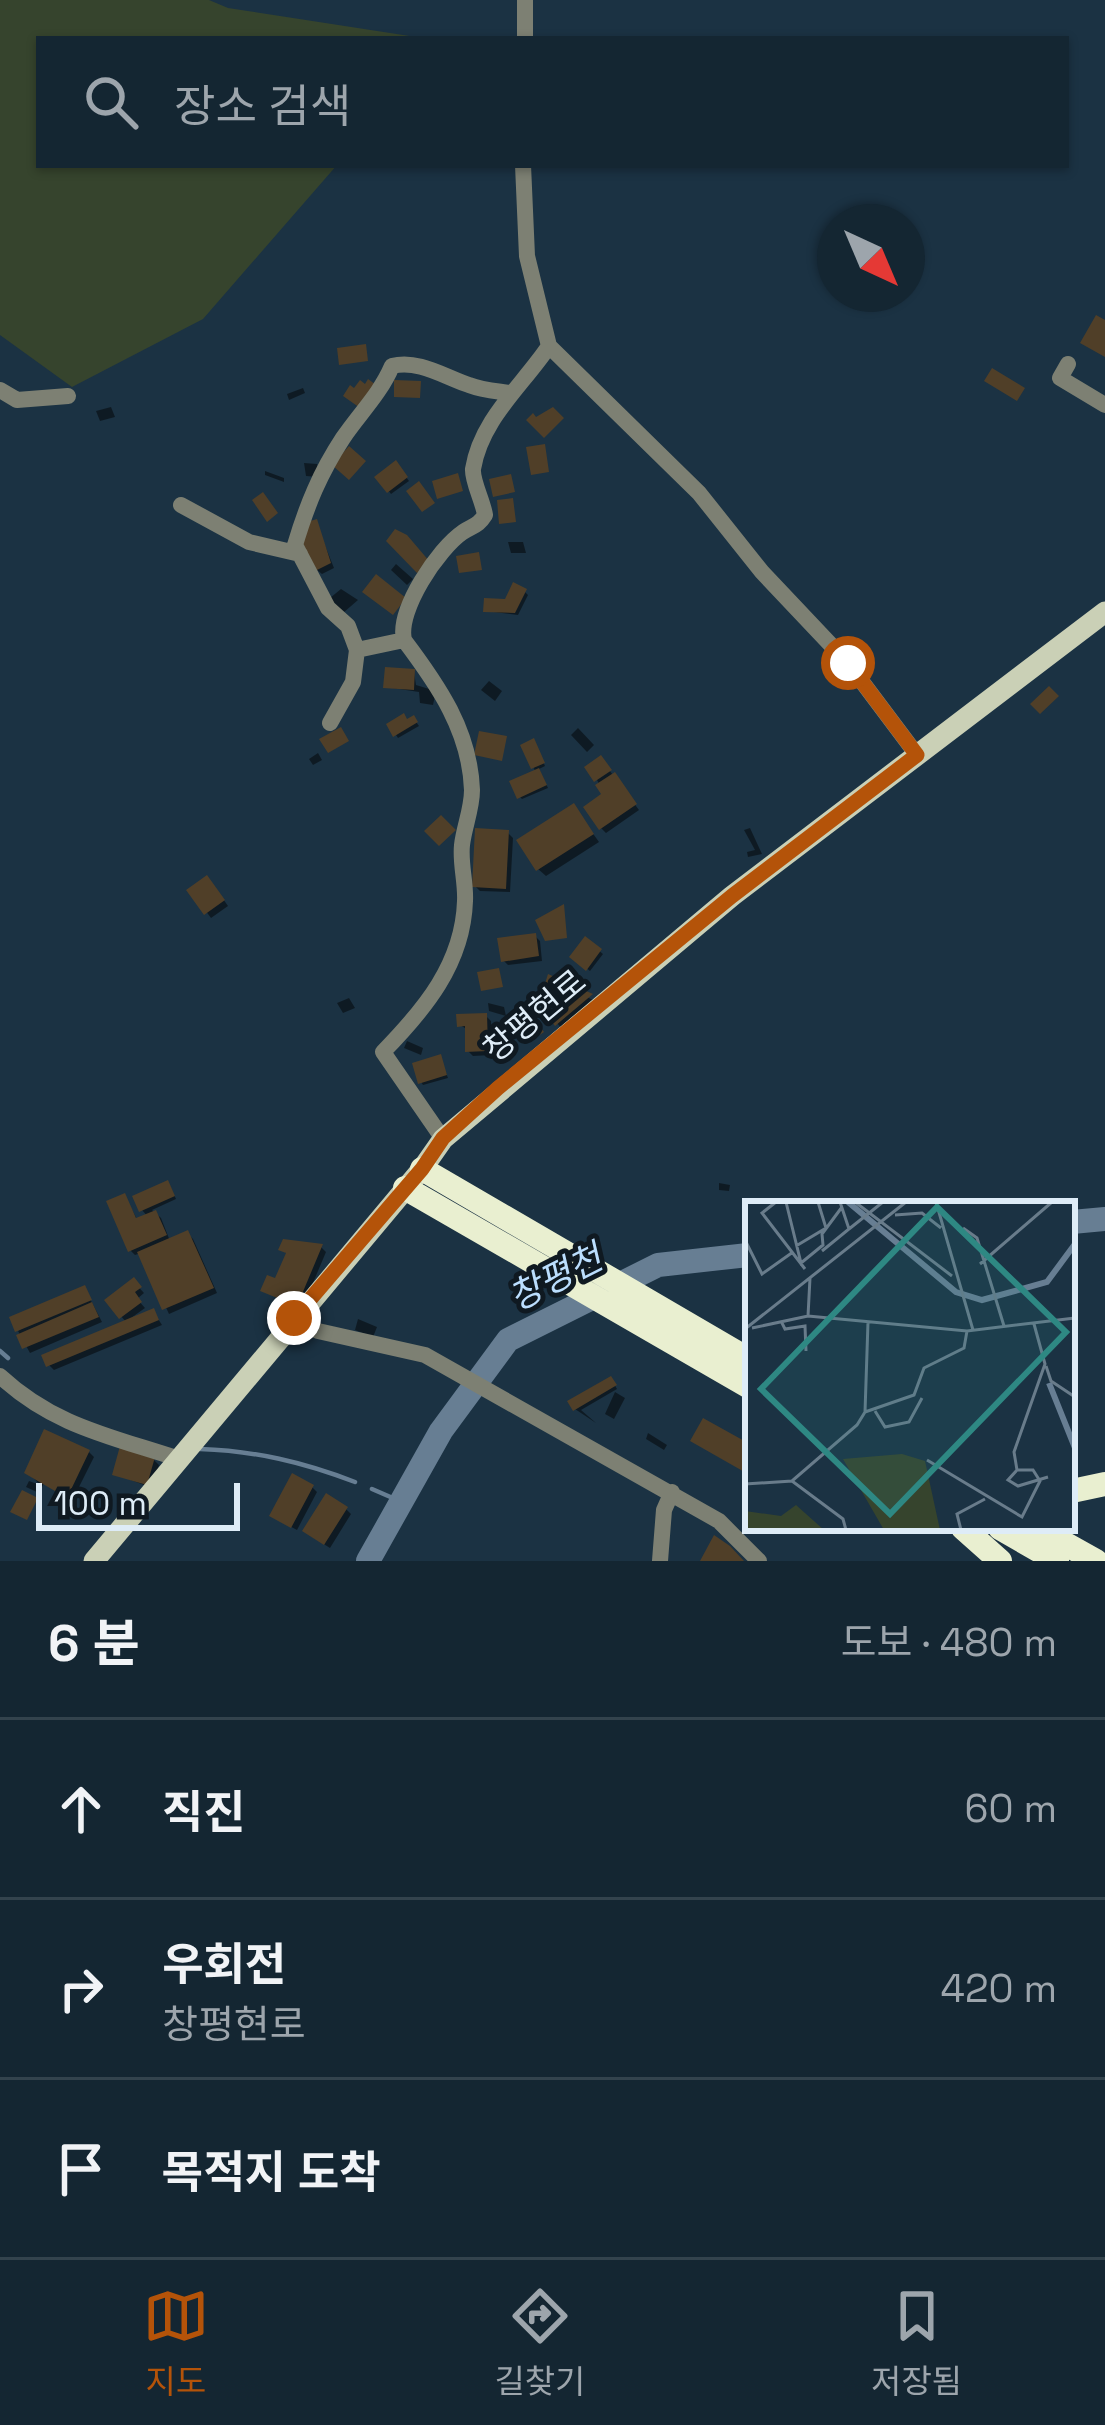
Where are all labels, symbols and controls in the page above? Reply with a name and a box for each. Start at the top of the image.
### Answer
search box [36,36,1069,168]
icon: search [78,69,144,135]
text: 장소 검색 [174,78,351,135]
north arrow [817,204,925,312]
route start [821,636,875,690]
street label: 창평현로 [475,961,595,1071]
inset map [745,1201,1075,1531]
water label: 창평천 [501,1233,614,1321]
route end [267,1291,321,1345]
scale bar [36,1477,240,1530]
text: 100 m [54,1483,147,1525]
text: 6 분 [48,1611,139,1676]
text: 도보 · 480 m [841,1618,1057,1667]
icon: ahead [48,1776,114,1842]
text: 직진 [162,1784,245,1841]
text: 60 m [965,1784,1057,1833]
text: 우회전 [162,1936,286,1993]
icon: right [48,1956,114,2022]
text: 420 m [941,1964,1057,2013]
text: 창평현로 [162,2000,306,2049]
icon: arrive [48,2136,114,2202]
text: 목적지 도착 [162,2144,380,2201]
tab: 지도 [143,2283,209,2403]
tab: 길찾기 [494,2283,585,2403]
tab: 저장됨 [871,2283,962,2403]

